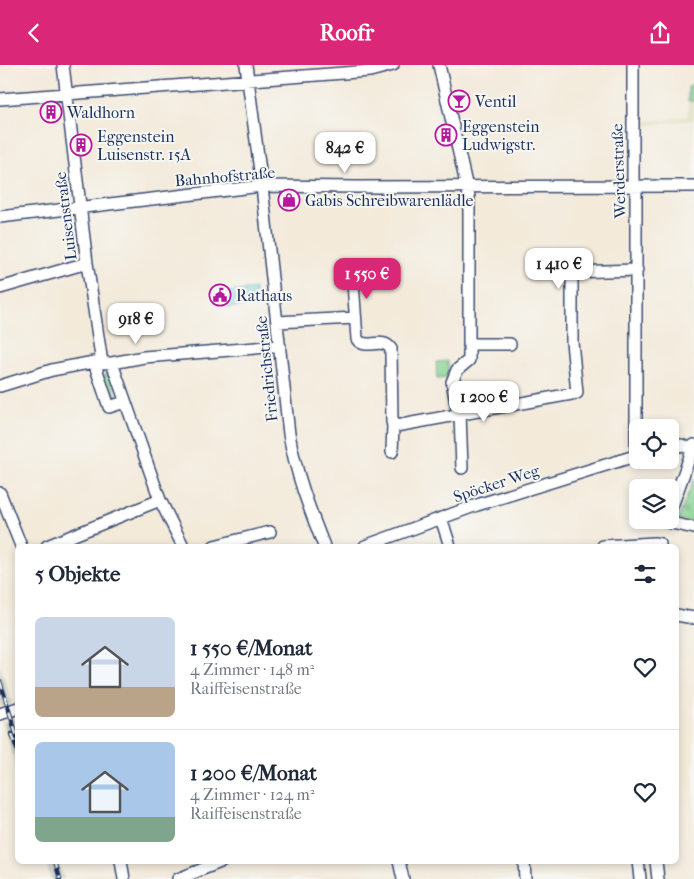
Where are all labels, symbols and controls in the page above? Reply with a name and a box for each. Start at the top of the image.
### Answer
icon: back [20,19,48,47]
icon: share [646,19,674,47]
text: Roofr [320,20,374,46]
bar icon: Ventil [447,89,471,113]
place label: Ventil [474,92,517,111]
building icon: Waldhorn [39,100,63,124]
place label: Waldhorn [66,103,136,122]
place label: Eggenstein Ludwigstr. [462,117,540,154]
building icon: Eggenstein Ludwigstr. [434,123,458,147]
street label: Werderstraße [607,123,630,220]
place label: Eggenstein Luisenstr. 15A [97,127,192,164]
pin: 842 € [310,131,380,174]
building icon: Eggenstein Luisenstr. 15A [69,133,93,157]
text: 842 € [326,138,364,157]
street label: Bahnhofstraße [174,163,276,190]
street label: Luisenstraße [51,171,80,261]
shop icon: Gabis Schreibwarenlädle [277,188,301,212]
place label: Gabis Schreibwarenlädle [305,191,473,210]
pin: 1 410 € [513,247,605,290]
text: 1 410 € [536,254,582,273]
pin: 1 550 € [321,257,413,300]
text: 1 550 € [345,264,389,283]
public building icon: Rathaus [208,283,232,307]
place label: Rathaus [236,286,292,305]
pin: 918 € [101,303,171,345]
text: 918 € [118,309,154,328]
street label: Friedrichstraße [251,315,282,423]
pin: 1 200 € [438,381,530,423]
text: 1 200 € [460,387,508,406]
map controls [629,419,679,529]
button: locate [629,419,679,469]
street label: Spöcker Weg [451,460,542,506]
button: layers [629,479,679,529]
icon: filters [631,560,659,588]
text: 5 Objekte [35,562,120,586]
text: 1 550 €/Monat [190,636,313,660]
icon: home [75,637,135,697]
icon: heart [631,653,659,681]
text: 4 Zimmer · 148 m² [190,660,314,679]
text: Raiffeisenstraße [190,679,302,698]
text: 1 200 €/Monat [190,761,317,785]
icon: home [75,762,135,822]
icon: heart [631,778,659,806]
text: 4 Zimmer · 124 m² [190,785,314,804]
text: Raiffeisenstraße [190,804,302,823]

